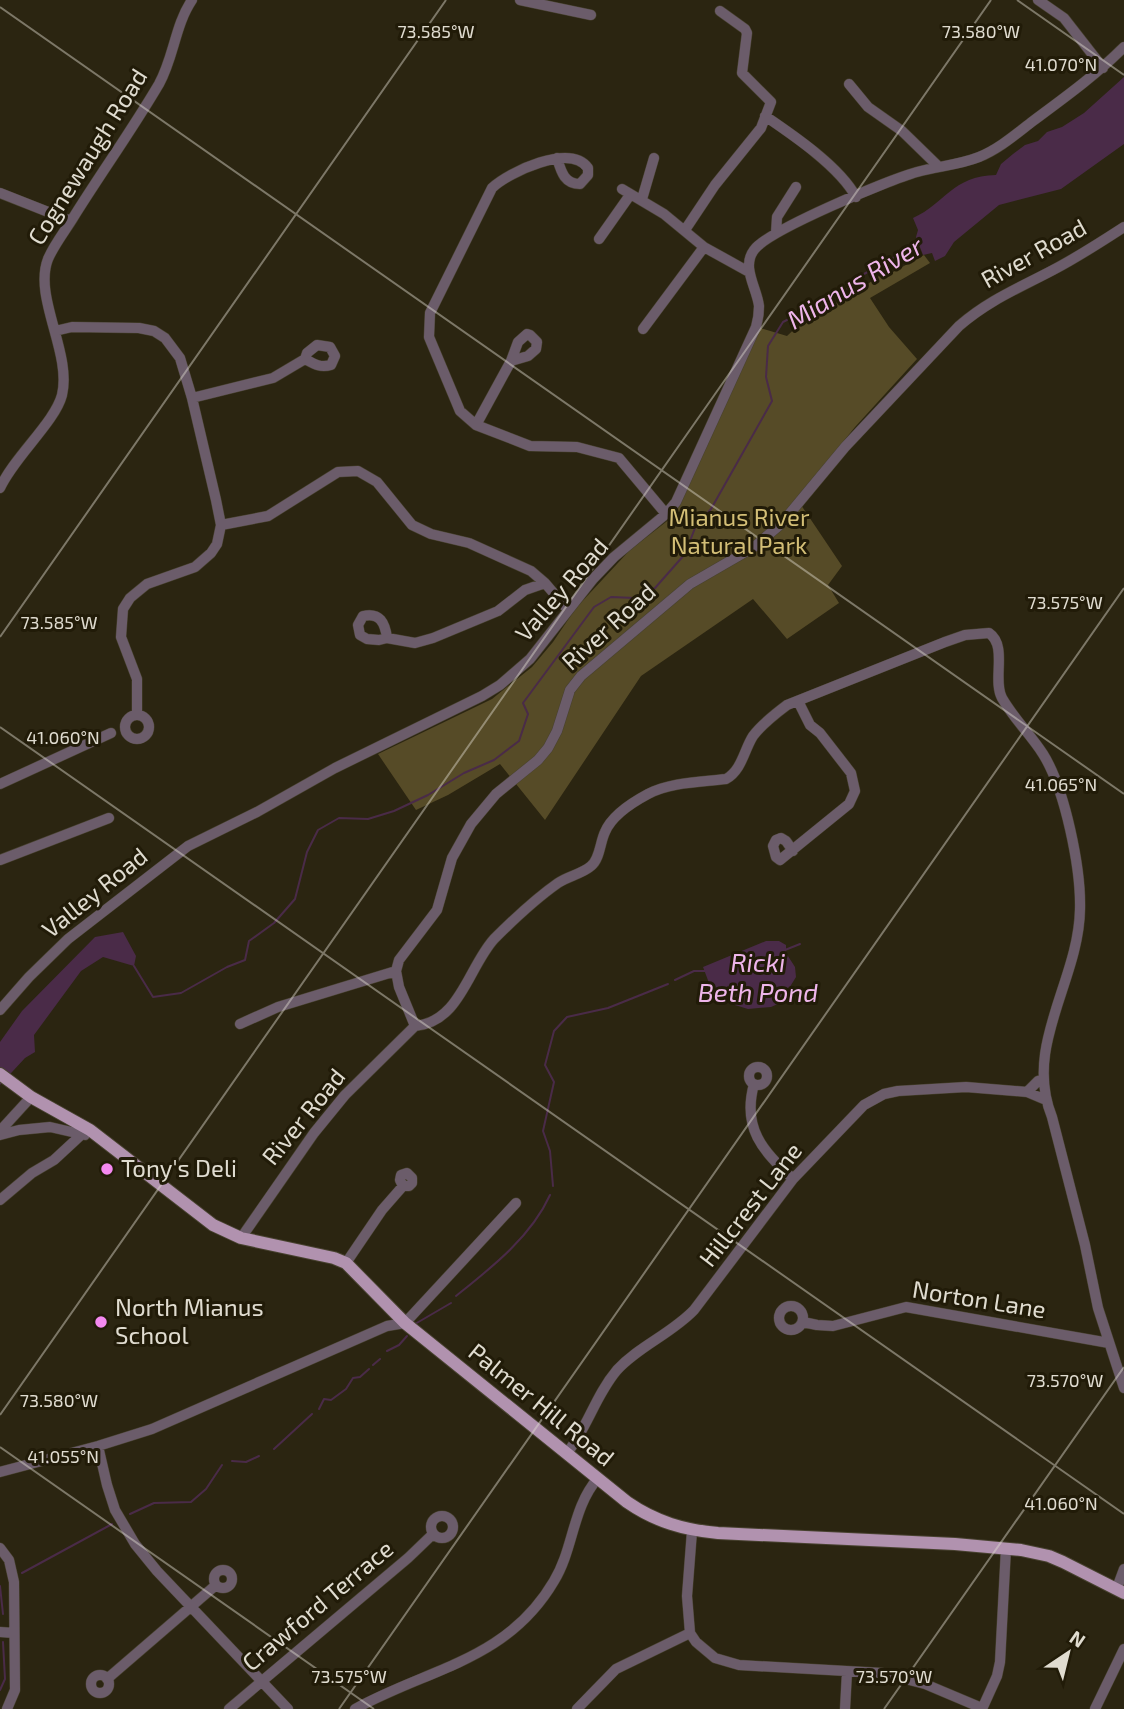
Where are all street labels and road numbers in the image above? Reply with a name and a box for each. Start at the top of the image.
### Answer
street label: Cognewaugh Road [21,63,153,250]
street label: River Road [976,212,1091,293]
street label: Valley Road [508,532,613,646]
street label: River Road [555,576,661,675]
street label: Valley Road [36,841,153,943]
street label: River Road [255,1062,351,1170]
street label: Hillcrest Lane [692,1136,807,1272]
street label: Norton Lane [910,1274,1048,1323]
street label: Palmer Hill Road [463,1336,621,1471]
street label: Crawford Terrace [236,1533,398,1676]

